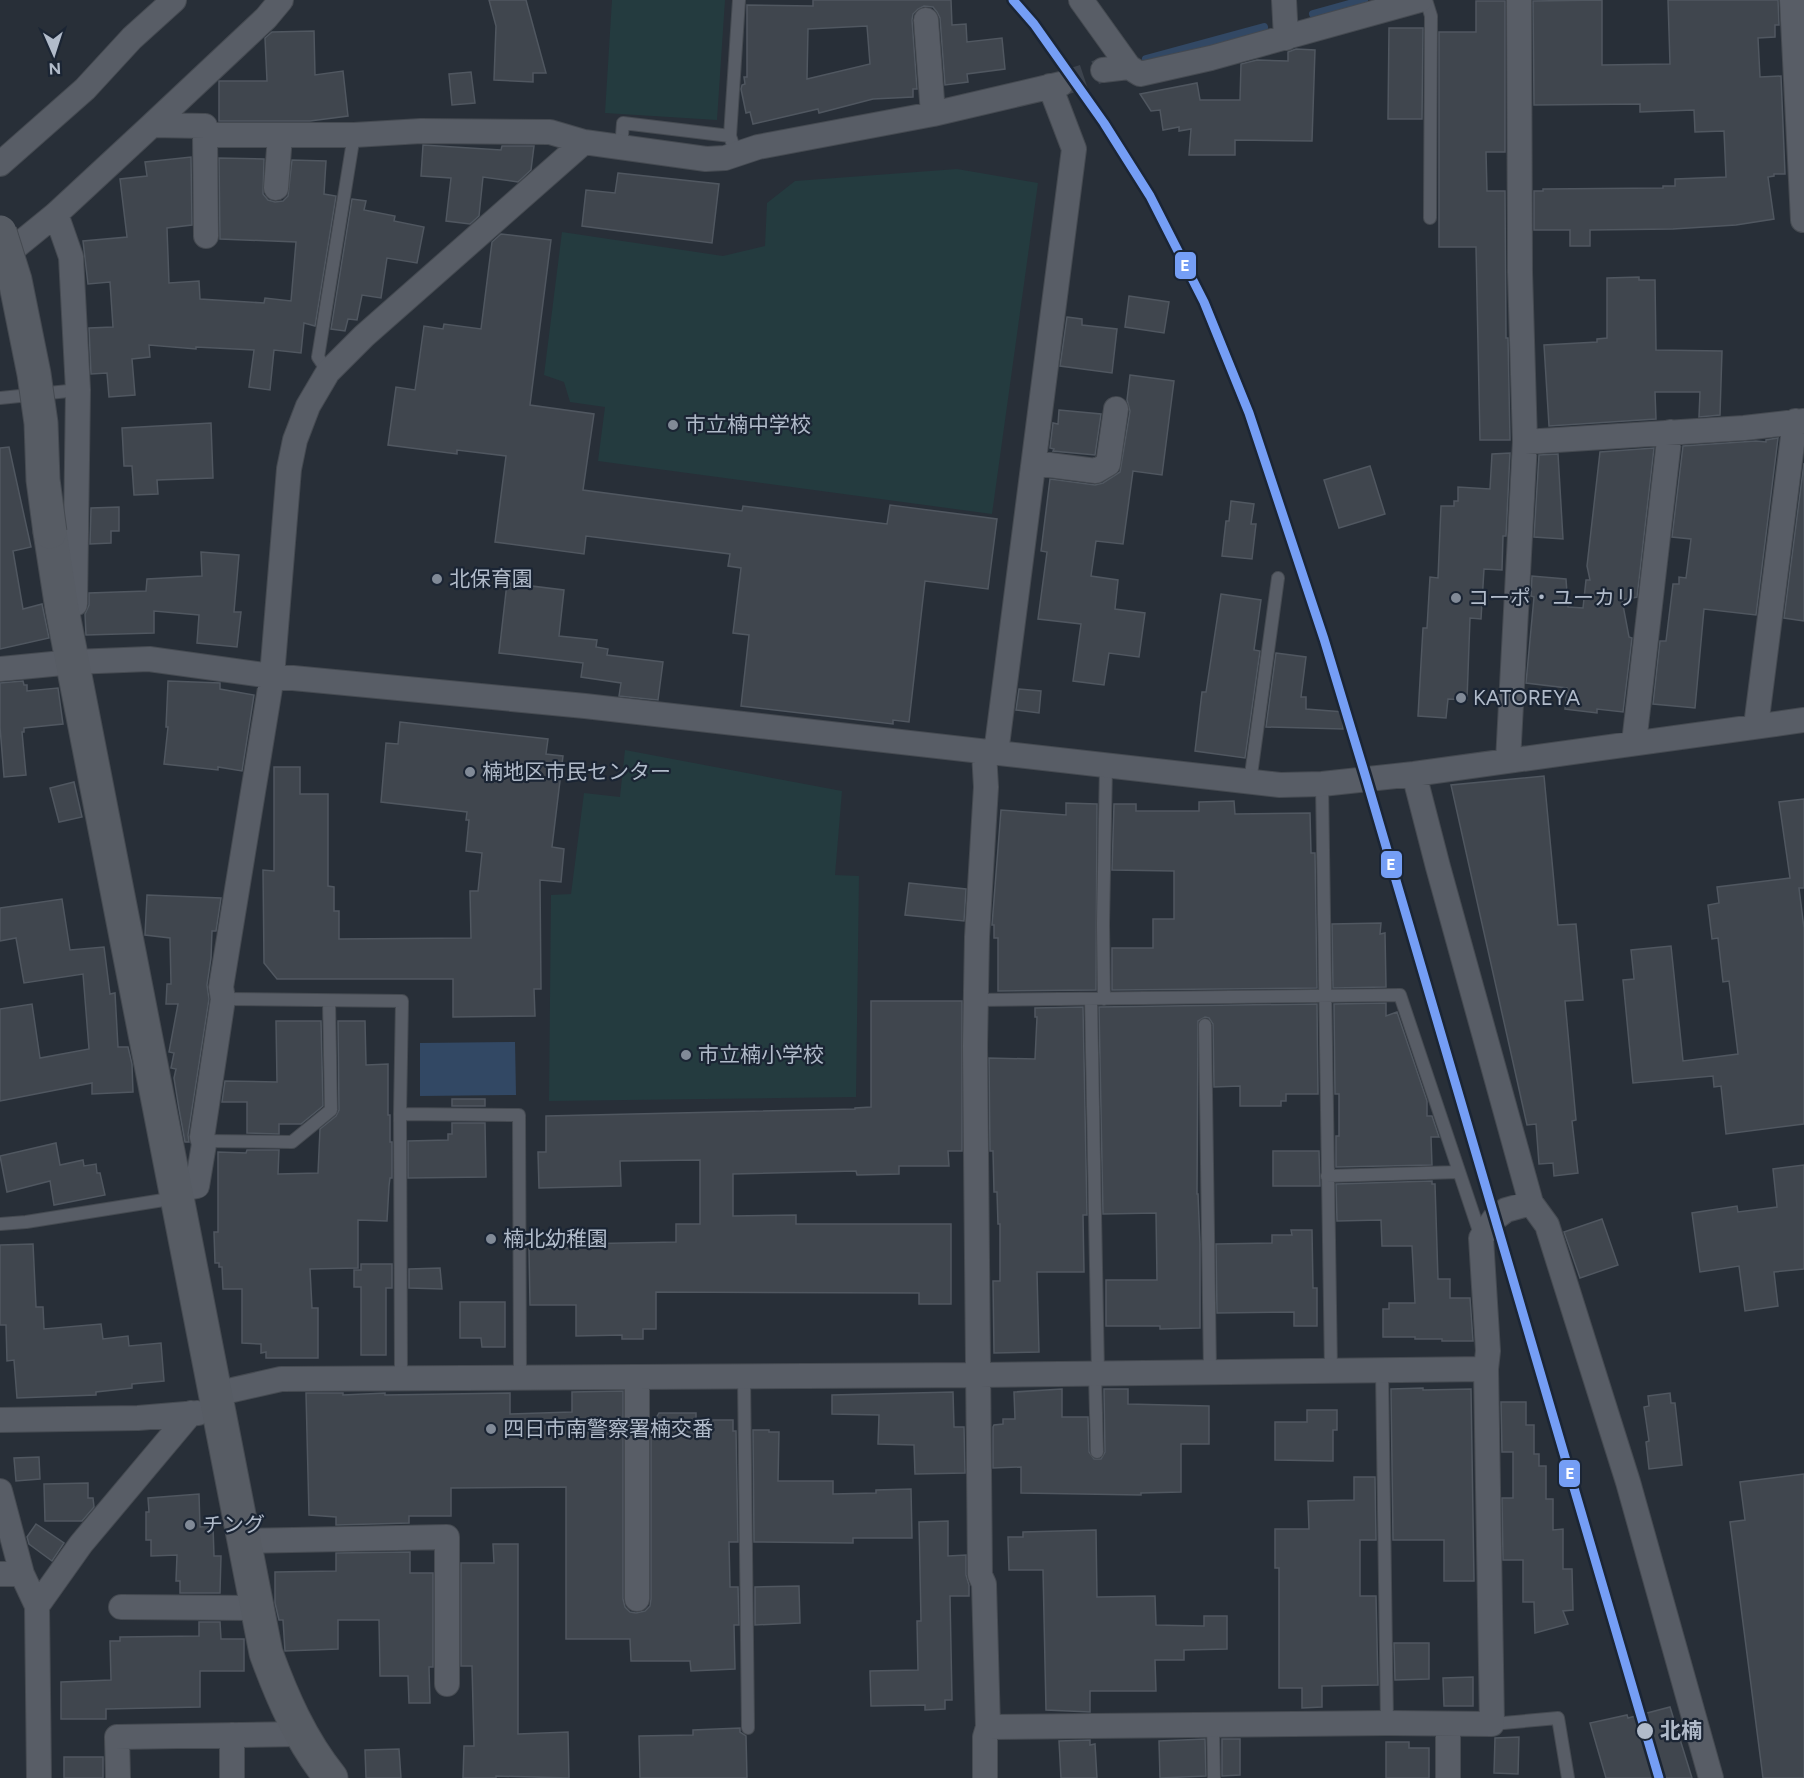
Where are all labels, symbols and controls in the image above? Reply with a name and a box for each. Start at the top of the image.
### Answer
north arrow [24,24,84,84]
text: N [48,59,61,78]
line badge: E [1174,251,1197,280]
text: E [1180,256,1190,275]
place label: 市立楠中学校 [685,412,811,437]
marker: 市立楠中学校 [666,418,680,432]
place label: 北保育園 [449,566,533,591]
marker: 北保育園 [430,572,444,586]
place label: コーポ・ユーカリ [1468,585,1636,610]
marker: コーポ・ユーカリ [1449,591,1463,605]
place label: KATOREYA [1473,685,1580,710]
marker: KATOREYA [1454,691,1468,705]
place label: 楠地区市民センター [482,759,671,784]
marker: 楠地区市民センター [463,765,477,779]
line badge: E [1380,850,1403,879]
text: E [1386,855,1396,874]
place label: 市立楠小学校 [698,1042,824,1067]
marker: 市立楠小学校 [679,1048,693,1062]
place label: 楠北幼稚園 [503,1226,608,1251]
marker: 楠北幼稚園 [484,1232,498,1246]
place label: 四日市南警察署楠交番 [503,1416,713,1441]
marker: 四日市南警察署楠交番 [484,1422,498,1436]
line badge: E [1558,1459,1581,1488]
text: E [1565,1464,1575,1483]
place label: チング [202,1512,265,1537]
marker: チング [183,1518,197,1532]
place label: 北楠 [1660,1718,1702,1743]
marker: 北楠 [1635,1721,1655,1741]

